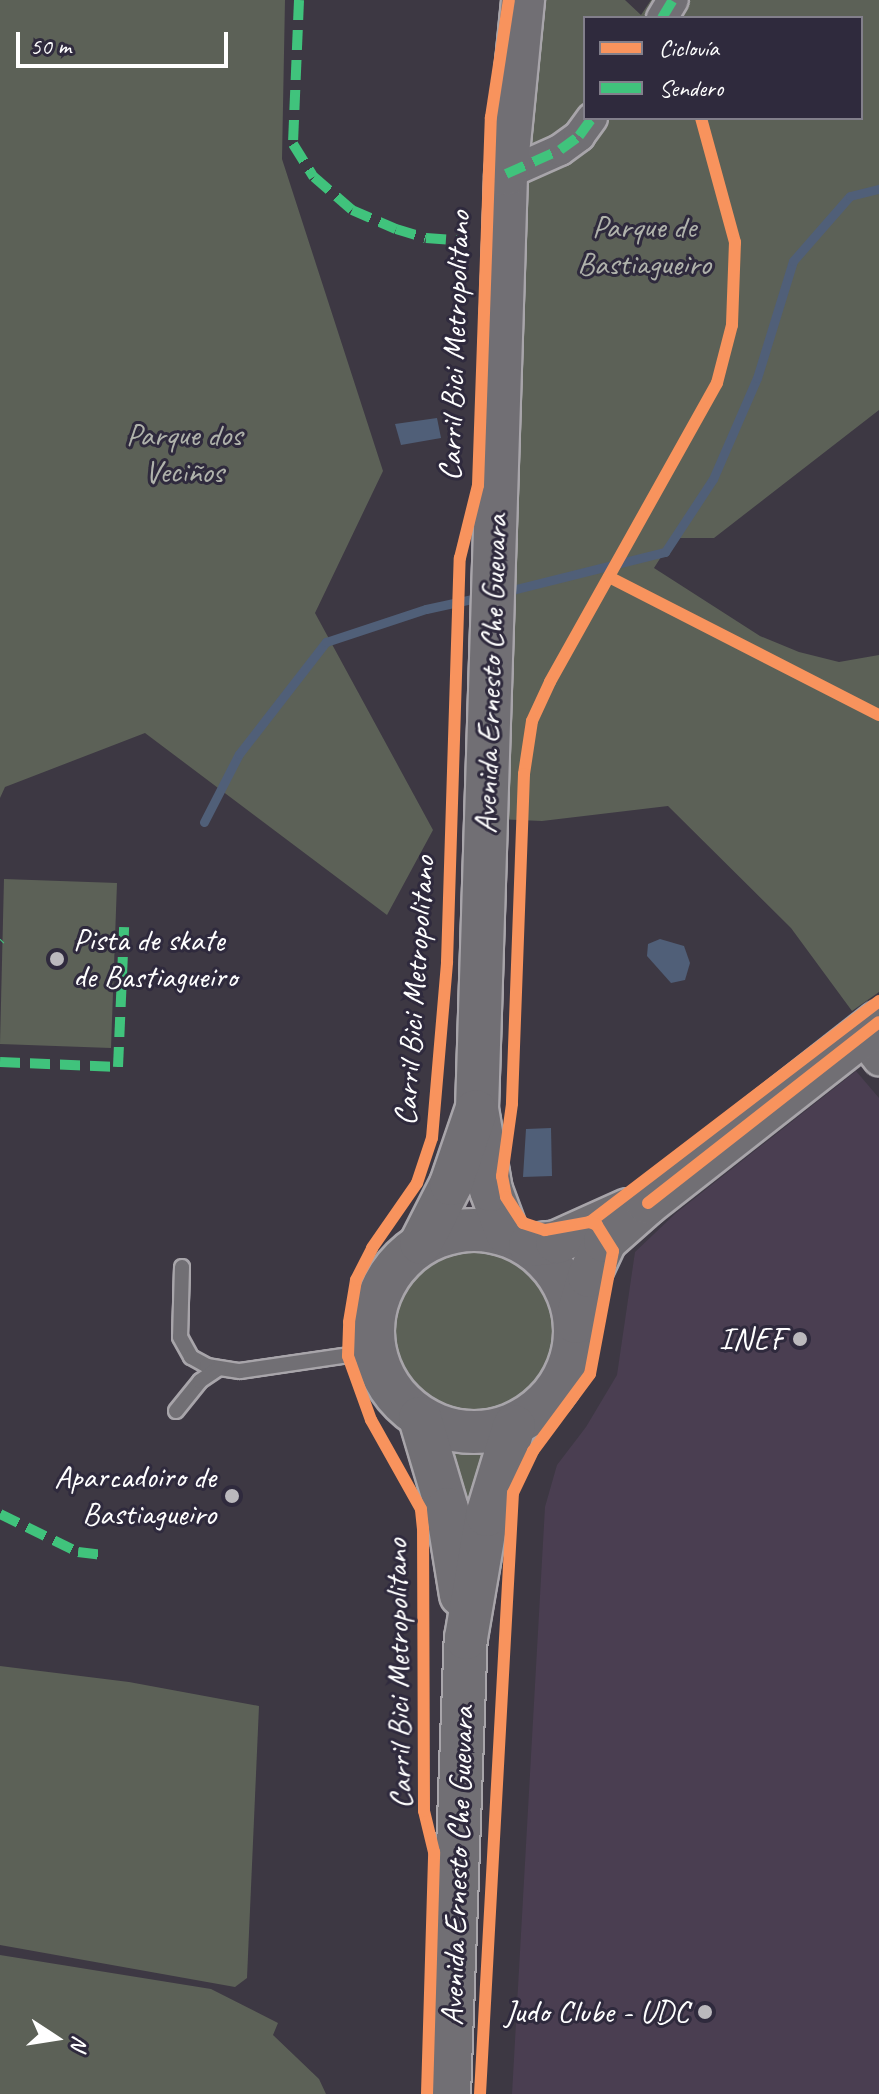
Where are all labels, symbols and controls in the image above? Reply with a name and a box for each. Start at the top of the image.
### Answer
scale bar [20,16,232,66]
legend [583,16,863,120]
text: 50 m [30,31,71,61]
text: Ciclovía [659,33,719,63]
text: Sendero [659,73,723,103]
park label: Parque de Bastiagueiro [577,209,711,284]
street label: Carril Bici Metropolitano [431,210,479,482]
park label: Parque dos Veciños [126,417,242,492]
street label: Avenida Ernesto Che Guevara [466,514,516,834]
street label: Carril Bici Metropolitano [386,855,444,1127]
place label: Pista de skate de Bastiagueiro [73,922,237,997]
marker: Pista de skate de Bastiagueiro [48,950,66,968]
place label: INEF [719,1320,784,1358]
marker: INEF [791,1330,809,1348]
place label: Aparcadoiro de Bastiagueiro [54,1459,216,1534]
marker: Aparcadoiro de Bastiagueiro [223,1487,241,1505]
street label: Carril Bici Metropolitano [377,1539,421,1809]
street label: Avenida Ernesto Che Guevara [433,1706,483,2026]
place label: Judo Clube - UDC [504,1993,689,2031]
north arrow [16,1998,96,2078]
marker: Judo Clube - UDC [696,2003,714,2021]
text: N [64,2033,95,2053]

